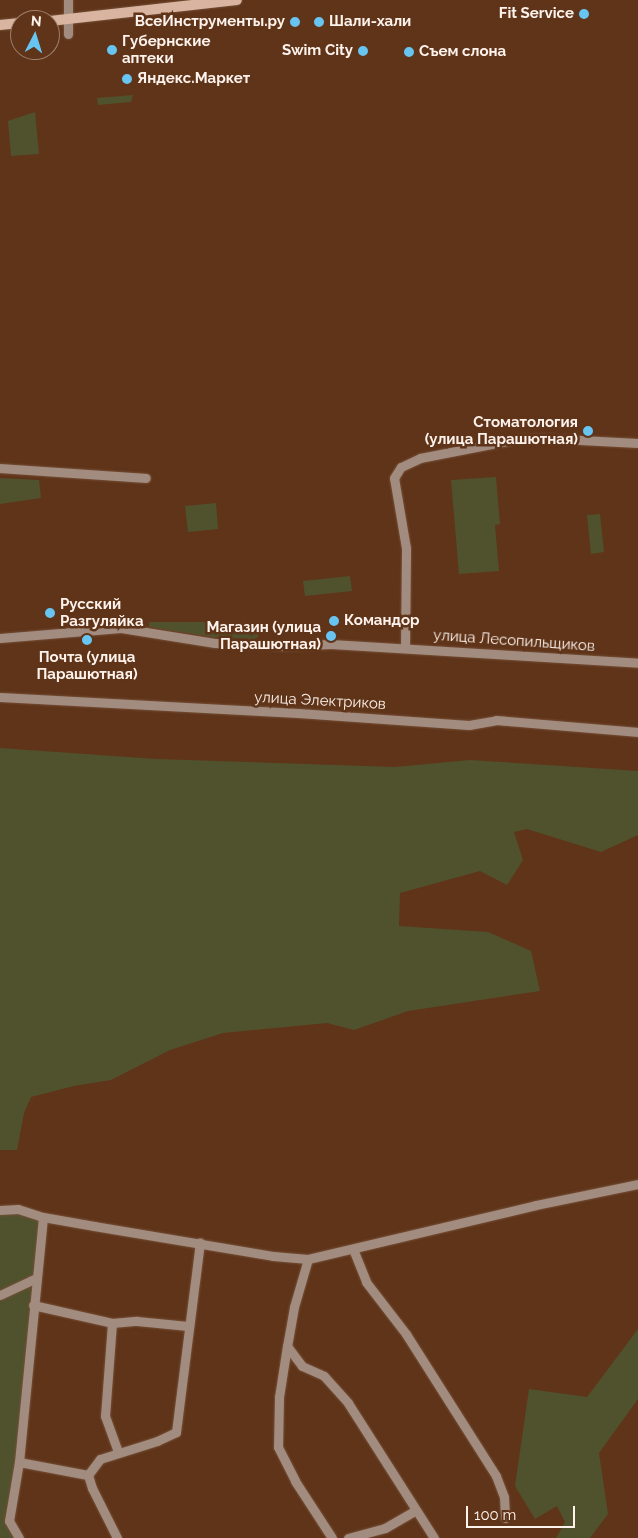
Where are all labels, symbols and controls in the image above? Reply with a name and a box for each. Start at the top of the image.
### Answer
place label: Fit Service [499,5,574,23]
marker: Fit Service [578,8,590,20]
north arrow [10,10,60,60]
text: N [30,13,42,29]
place label: ВсеИнструменты.ру [135,13,285,31]
place label: Шали-хали [329,13,411,31]
marker: ВсеИнструменты.ру [289,16,301,28]
marker: Шали-хали [313,16,325,28]
place label: Губернские аптеки [122,32,210,67]
place label: Swim City [282,42,353,60]
place label: Съем слона [419,43,506,61]
marker: Губернские аптеки [106,44,118,56]
marker: Swim City [357,45,369,57]
marker: Съем слона [403,46,415,58]
place label: Яндекс.Маркет [137,70,250,88]
marker: Яндекс.Маркет [121,73,133,85]
place label: Стоматология (улица Парашютная) [425,413,578,448]
marker: Стоматология (улица Парашютная) [582,425,594,437]
place label: Русский Разгуляйка [60,595,144,630]
marker: Русский Разгуляйка [44,607,56,619]
place label: Командор [344,612,420,630]
marker: Командор [328,615,340,627]
place label: Магазин (улица Парашютная) [207,618,321,653]
street label: улица Лесопильщиков [433,626,595,656]
marker: Магазин (улица Парашютная) [325,630,337,642]
marker: Почта (улица Парашютная) [81,634,93,646]
place label: Почта (улица Парашютная) [36,648,138,683]
street label: улица Электриков [254,689,386,713]
scale bar [468,1496,577,1528]
text: 100 m [474,1506,516,1524]

